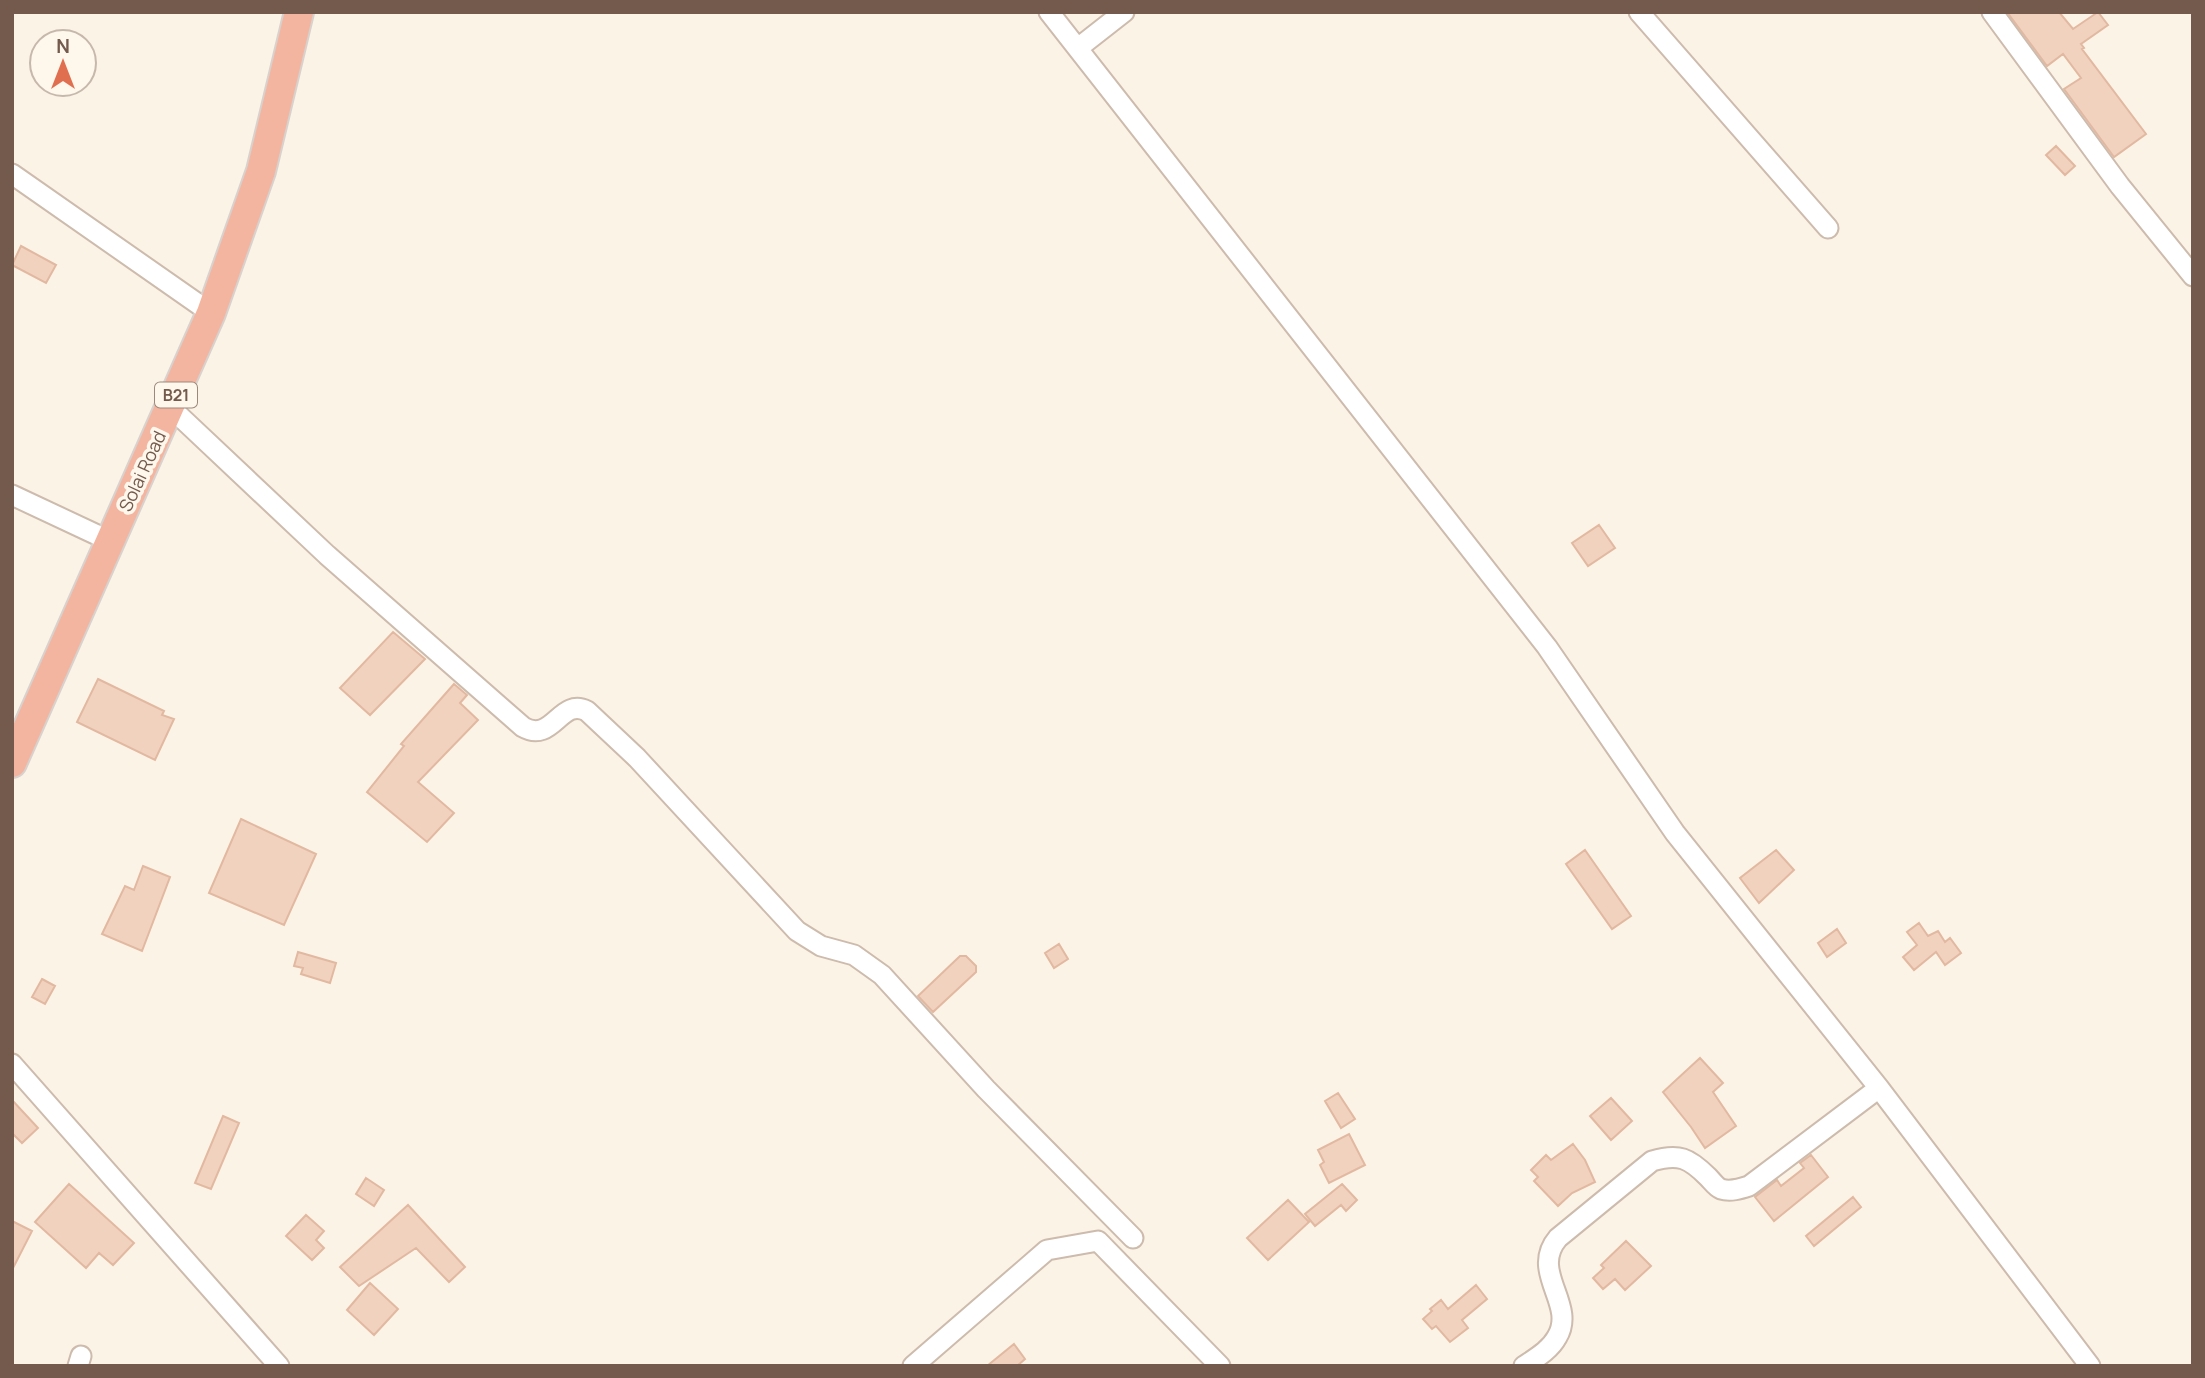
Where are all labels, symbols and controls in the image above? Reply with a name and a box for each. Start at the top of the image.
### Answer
north arrow [28,28,98,98]
text: N [56,33,70,59]
road number: B21 [155,382,197,408]
street label: Solai Road [113,427,171,515]

